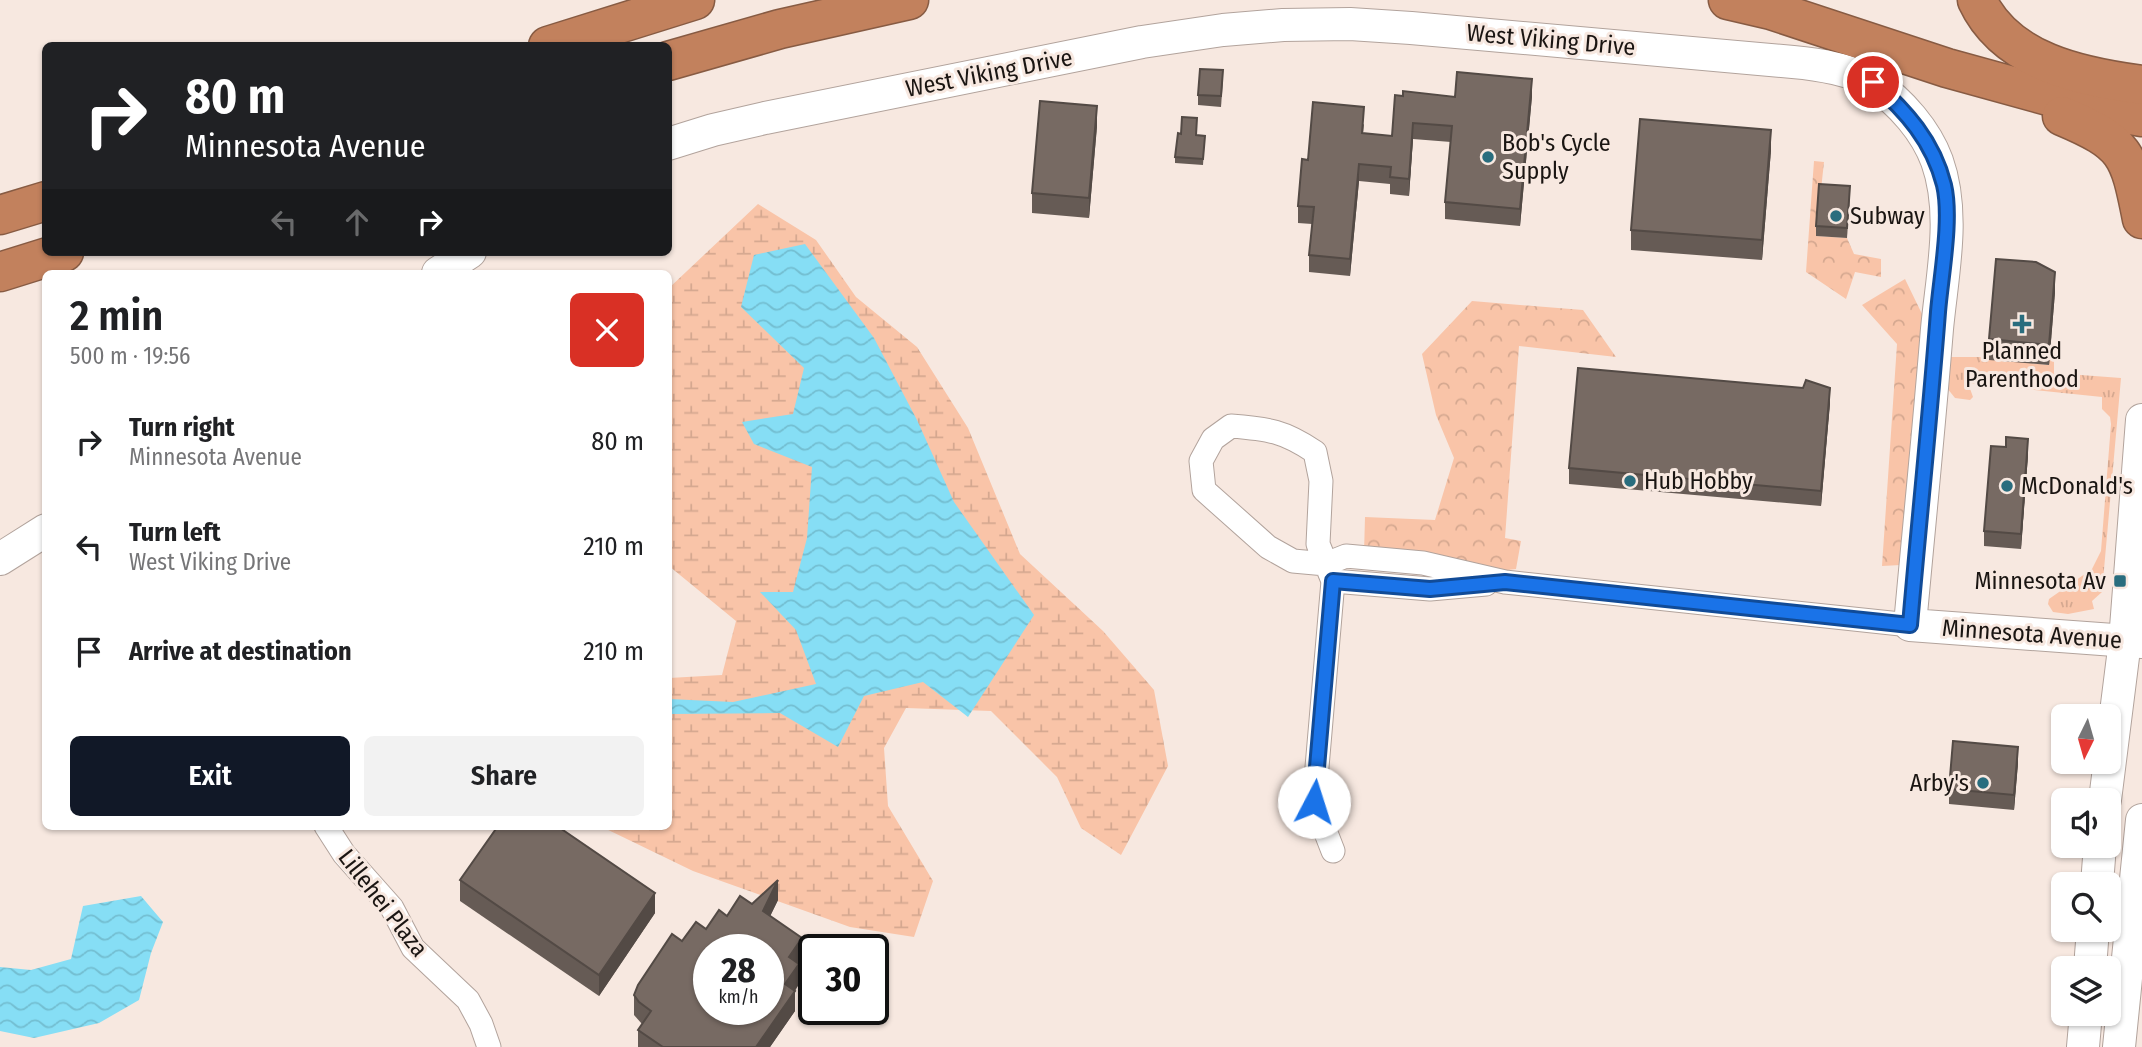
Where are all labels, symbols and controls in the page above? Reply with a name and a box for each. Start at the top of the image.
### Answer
street label: West Viking Drive [1466,19,1636,61]
street label: West Viking Drive [903,43,1075,103]
pin [1843,52,1903,112]
icon: arrive [1854,63,1892,101]
text: 80 m [185,67,285,126]
icon: right [70,70,161,161]
text: Minnesota Avenue [185,127,425,165]
place label: Bob's Cycle Supply [1502,129,1611,185]
marker: Bob's Cycle Supply [1480,149,1496,165]
place label: Subway [1850,202,1925,230]
icon: left [265,203,303,241]
icon: ahead [338,203,376,241]
icon: right [411,203,449,241]
marker: Subway [1828,208,1844,224]
text: 2 min [70,291,163,341]
button: close [570,293,644,367]
marker: Planned Parenthood [2012,314,2032,334]
place label: Planned Parenthood [1965,337,2079,393]
text: 500 m · 19:56 [70,342,190,370]
text: Turn right [129,412,235,443]
icon: right [70,423,108,461]
text: 80 m [591,426,644,457]
text: Minnesota Avenue [129,443,302,471]
place label: Hub Hobby [1644,467,1753,495]
place label: McDonald's [2021,472,2133,500]
marker: Hub Hobby [1622,473,1638,489]
marker: McDonald's [1999,478,2015,494]
text: Turn left [129,517,221,548]
icon: left [70,528,108,566]
text: 210 m [583,531,644,562]
text: West Viking Drive [129,548,291,576]
place label: Minnesota Av [1974,567,2106,595]
marker: Minnesota Av [2112,573,2128,589]
street label: Minnesota Avenue [1941,614,2123,654]
icon: arrive [70,633,108,671]
text: Arrive at destination [129,636,352,667]
text: 210 m [583,636,644,667]
north arrow [2051,704,2121,774]
map controls [2051,704,2121,1026]
button: Exit [70,736,350,816]
button: Share [364,736,644,816]
position arrow [1277,765,1351,839]
place label: Arby's [1910,769,1969,797]
marker: Arby's [1975,775,1991,791]
button: sound [2051,788,2121,858]
street label: Lillehei Plaza [332,844,434,962]
button: search [2051,872,2121,942]
speed limit sign: 30 [798,934,889,1025]
text: 28 [721,949,756,991]
button: layers [2051,956,2121,1026]
text: km/h [718,986,759,1008]

